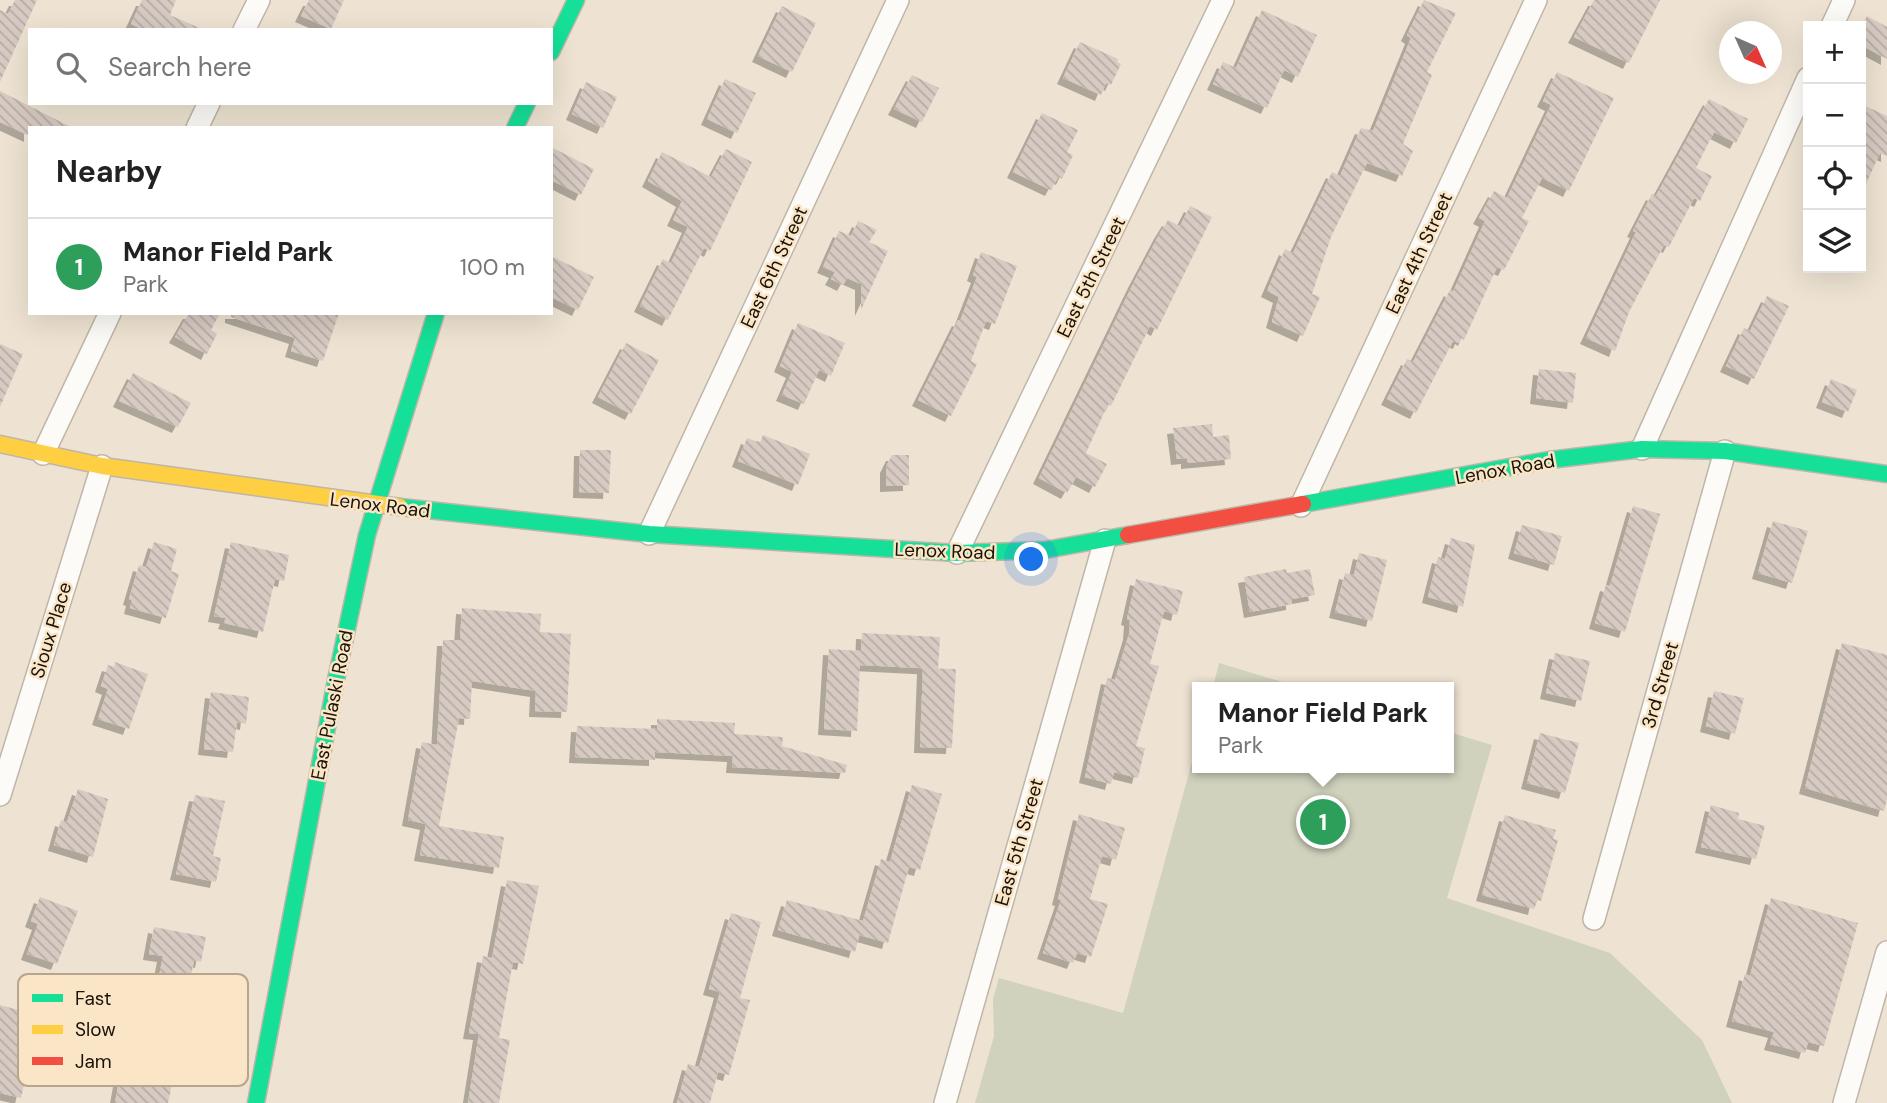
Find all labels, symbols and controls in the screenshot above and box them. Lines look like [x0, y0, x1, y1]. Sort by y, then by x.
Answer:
north arrow [1719, 21, 1782, 84]
map controls [1803, 21, 1866, 273]
button: + [1803, 21, 1866, 84]
search box [28, 28, 553, 105]
icon: search [52, 48, 90, 86]
text: Search here [108, 50, 251, 84]
button: − [1803, 84, 1866, 147]
button: locate [1803, 147, 1866, 210]
text: Nearby [56, 152, 162, 191]
street label: East 4th Street [1380, 188, 1458, 318]
street label: East 6th Street [735, 202, 813, 332]
button: layers [1803, 210, 1866, 273]
street label: East 5th Street [1051, 212, 1131, 342]
text: Manor Field Park [123, 235, 333, 269]
text: 1 [75, 252, 83, 282]
text: 100 m [460, 252, 525, 282]
text: Park [123, 269, 168, 299]
street label: Lenox Road [1453, 448, 1557, 490]
street label: Lenox Road [328, 486, 432, 524]
street label: Lenox Road [894, 537, 996, 565]
your location [1014, 542, 1048, 576]
street label: Sioux Place [25, 579, 77, 681]
street label: East Pulaski Road [305, 628, 359, 782]
street label: 3rd Street [1636, 639, 1684, 731]
popup [1192, 682, 1454, 773]
text: Manor Field Park [1218, 696, 1428, 730]
text: Park [1218, 730, 1263, 760]
street label: East 5th Street [989, 775, 1049, 909]
pin: 1 [1300, 796, 1346, 848]
legend [18, 974, 248, 1086]
text: Fast [75, 986, 111, 1011]
text: Slow [75, 1017, 116, 1042]
text: Jam [75, 1049, 112, 1074]

